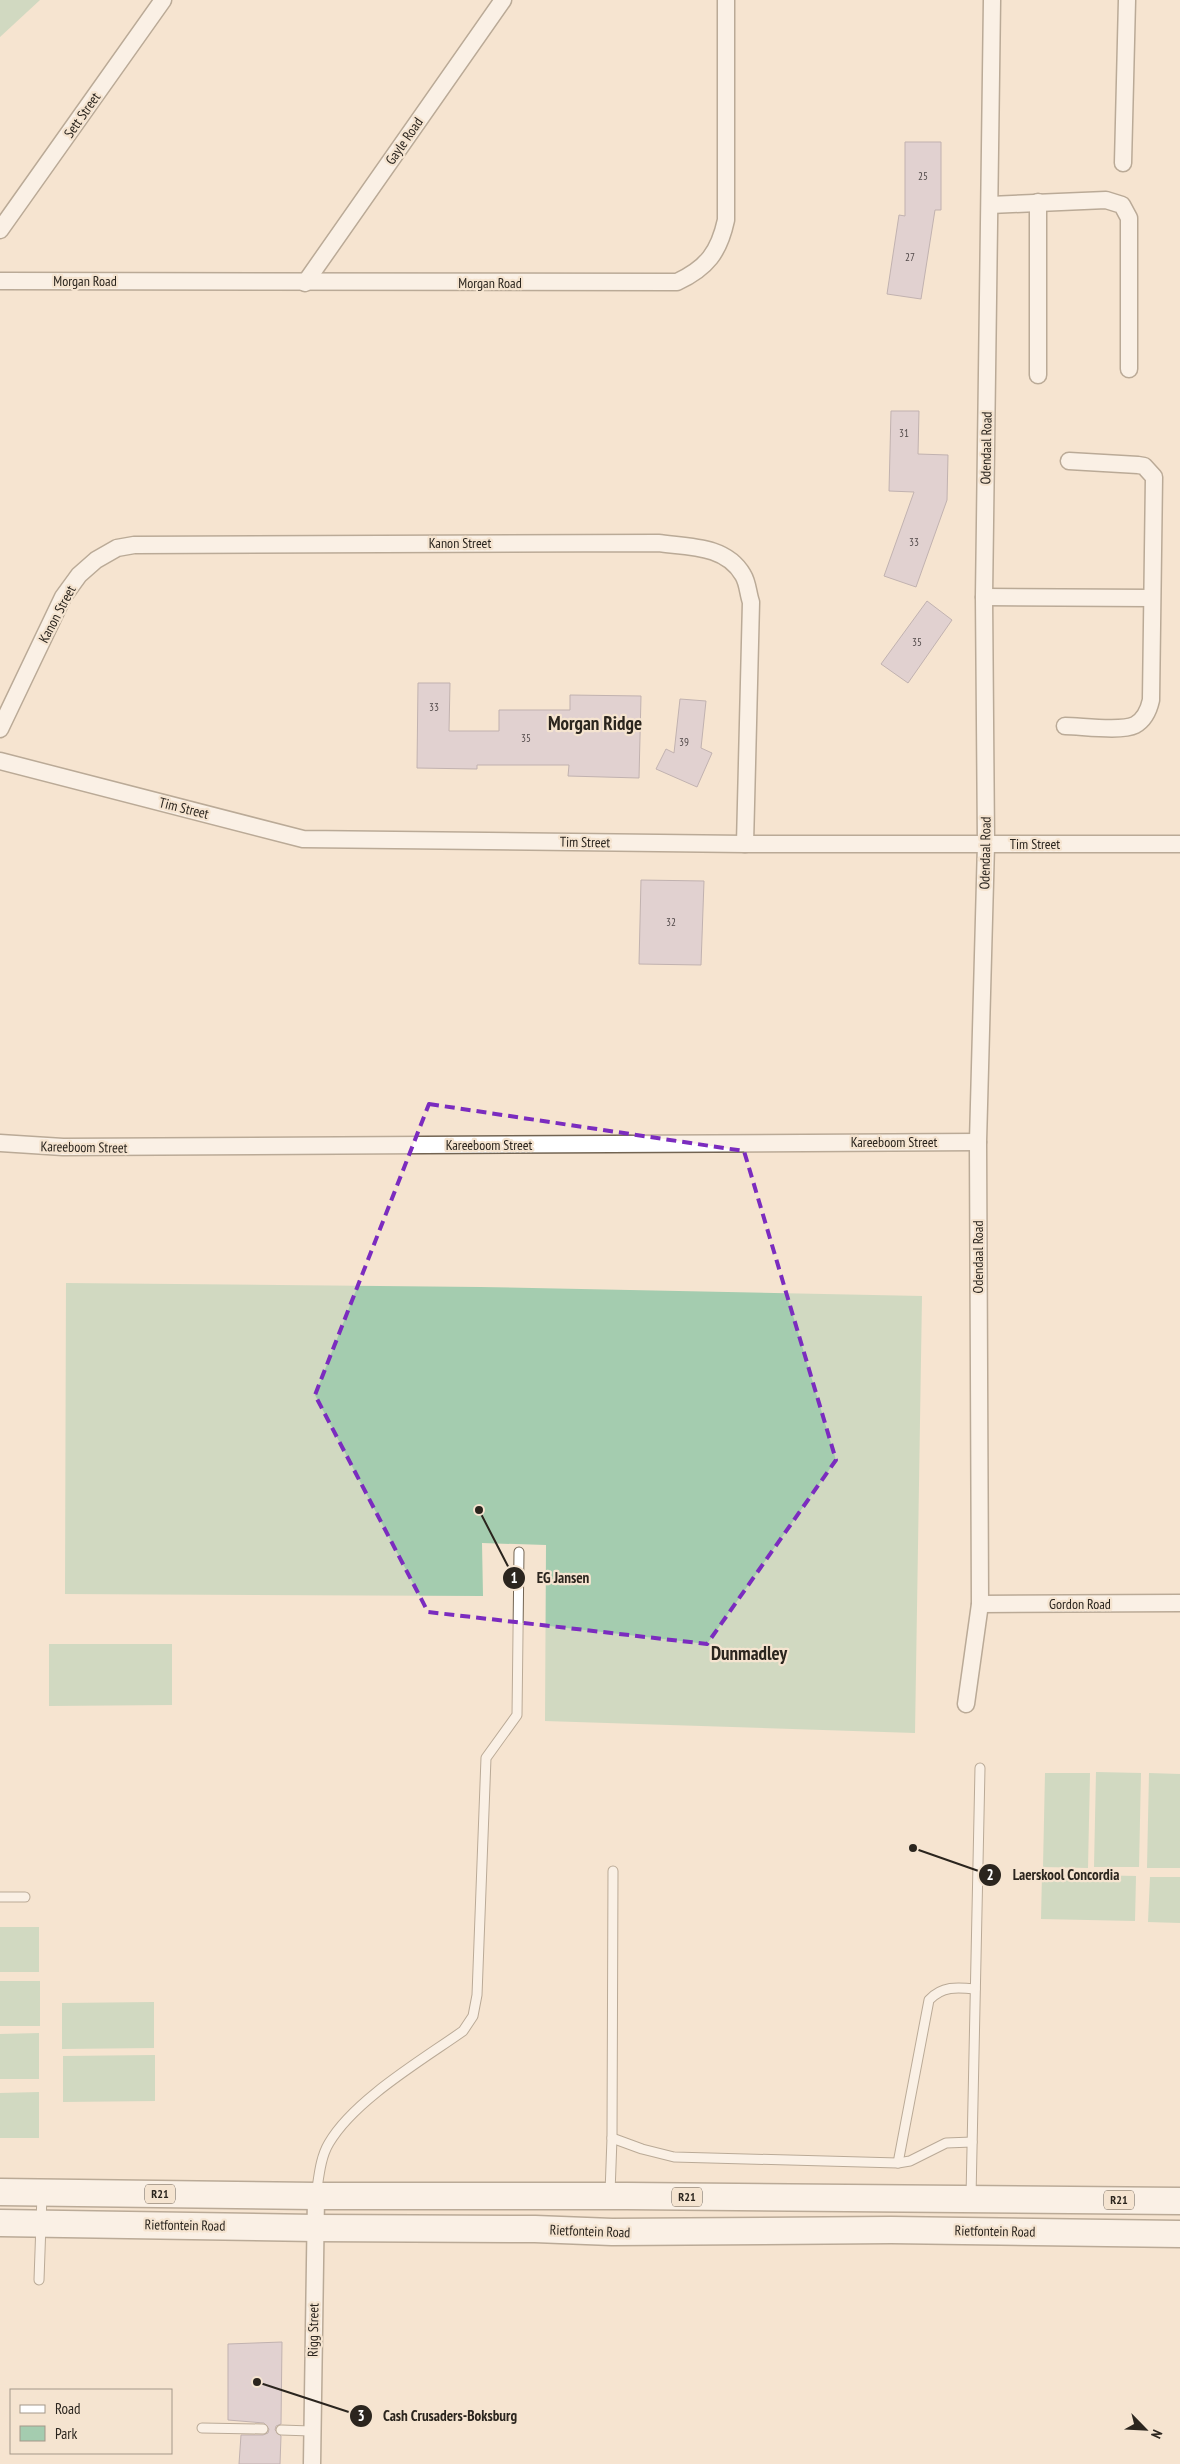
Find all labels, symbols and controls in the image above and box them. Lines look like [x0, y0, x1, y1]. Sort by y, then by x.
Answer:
street label: Sett Street [60, 89, 104, 141]
street label: Gayle Road [381, 114, 427, 168]
house number: 25 [918, 169, 928, 183]
house number: 27 [905, 250, 915, 264]
street label: Morgan Road [53, 272, 117, 290]
street label: Morgan Road [458, 274, 522, 292]
street label: Odendaal Road [976, 411, 996, 485]
house number: 31 [899, 426, 909, 440]
street label: Kanon Street [429, 534, 491, 552]
house number: 33 [909, 535, 919, 549]
street label: Kanon Street [34, 582, 80, 646]
house number: 35 [912, 635, 922, 649]
house number: 33 [429, 700, 439, 714]
district label: Morgan Ridge [548, 711, 642, 735]
house number: 35 [521, 731, 531, 745]
house number: 39 [679, 735, 689, 749]
street label: Tim Street [157, 793, 211, 823]
street label: Odendaal Road [975, 816, 995, 890]
street label: Tim Street [560, 833, 610, 851]
street label: Tim Street [1010, 835, 1060, 853]
house number: 32 [666, 915, 676, 929]
street label: Kareeboom Street [851, 1133, 938, 1151]
street label: Kareeboom Street [446, 1136, 533, 1154]
street label: Kareeboom Street [40, 1137, 128, 1157]
street label: Odendaal Road [969, 1220, 987, 1294]
callout: EG Jansen [501, 1563, 599, 1593]
text: 1 [510, 1568, 518, 1587]
text: EG Jansen [537, 1568, 590, 1587]
street label: Gordon Road [1049, 1595, 1111, 1613]
district label: Dunmadley [711, 1641, 788, 1665]
callout: Laerskool Concordia [978, 1860, 1129, 1890]
text: 2 [986, 1865, 994, 1884]
text: Laerskool Concordia [1013, 1865, 1119, 1884]
road number: R21 [145, 2184, 175, 2204]
road number: R21 [672, 2188, 702, 2206]
road number: R21 [1104, 2190, 1134, 2210]
street label: Rietfontein Road [145, 2215, 225, 2235]
street label: Rietfontein Road [549, 2221, 631, 2241]
street label: Rietfontein Road [955, 2221, 1035, 2241]
street label: Rigg Street [304, 2303, 322, 2357]
legend [10, 2389, 172, 2454]
text: Road [55, 2399, 81, 2418]
callout: Cash Crusaders-Boksburg [348, 2401, 528, 2431]
north arrow [1120, 2404, 1170, 2454]
text: 3 [357, 2406, 365, 2425]
text: Cash Crusaders-Boksburg [383, 2406, 517, 2425]
text: Park [55, 2424, 77, 2443]
text: N [1147, 2427, 1167, 2441]

